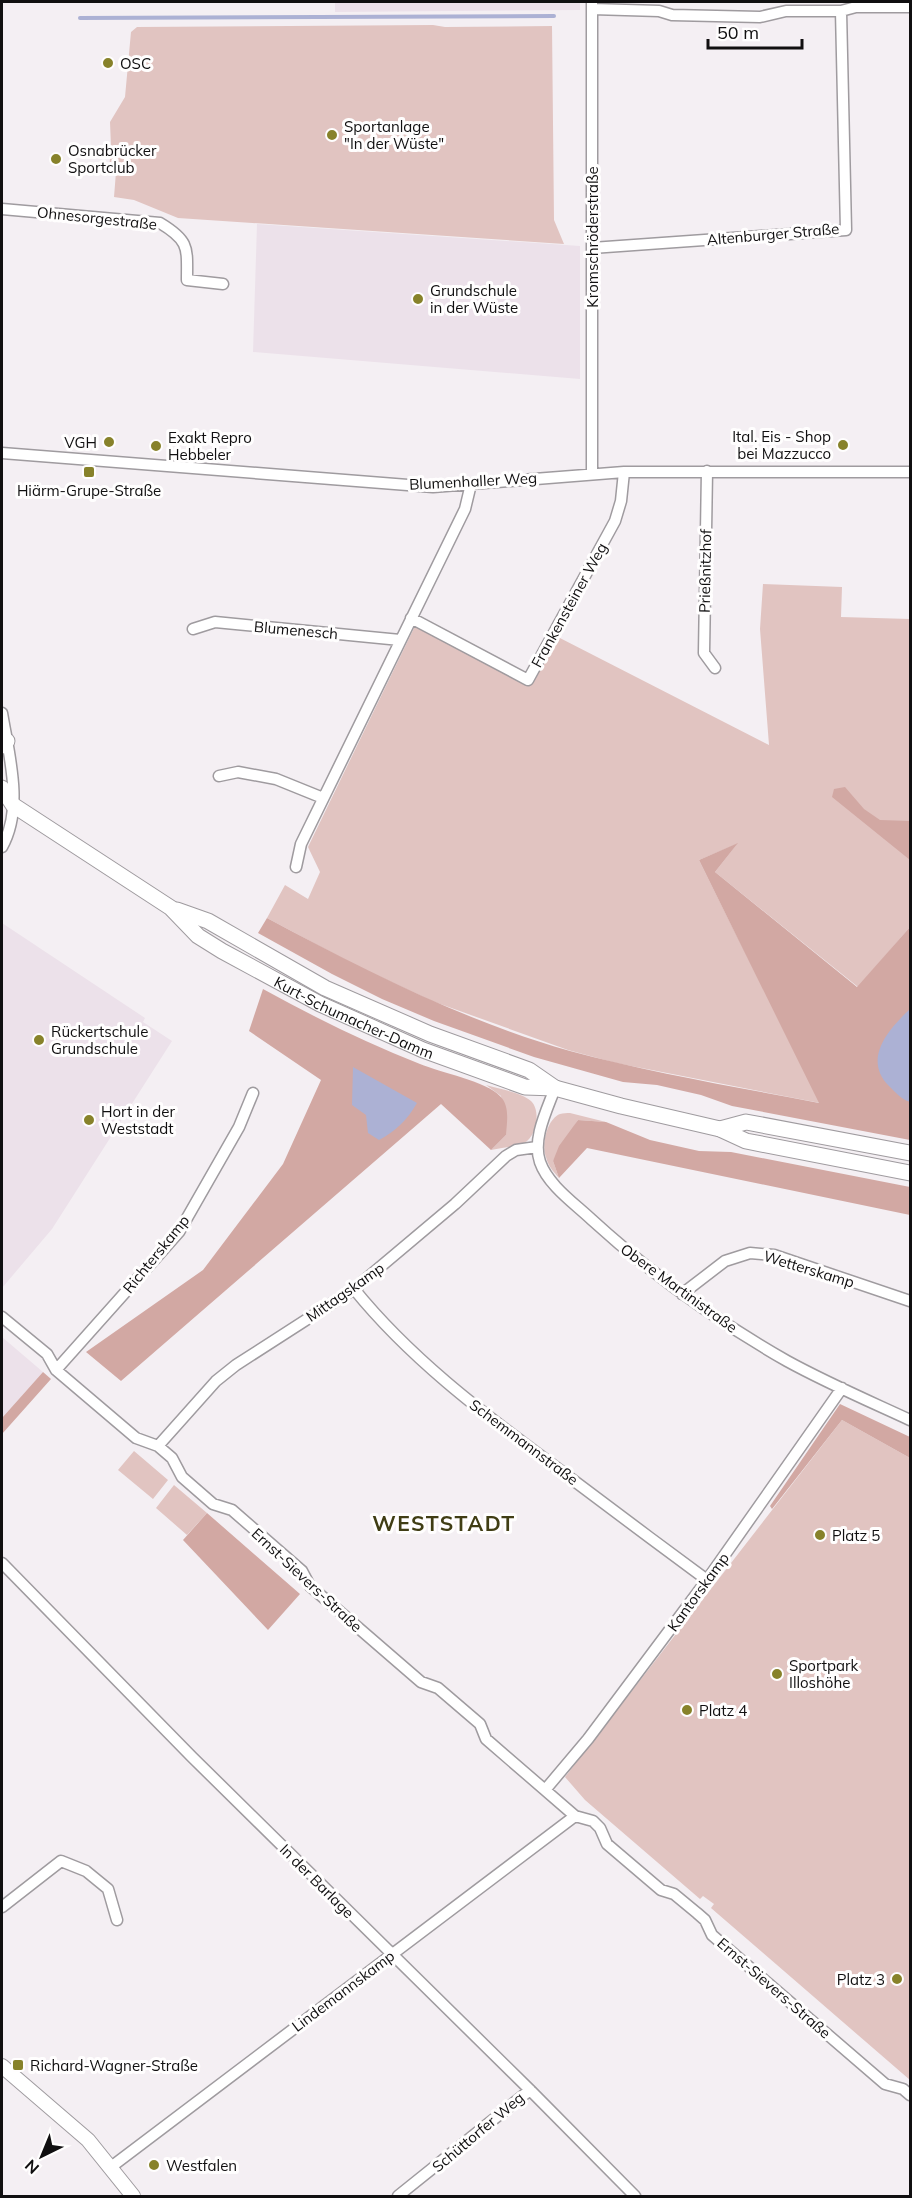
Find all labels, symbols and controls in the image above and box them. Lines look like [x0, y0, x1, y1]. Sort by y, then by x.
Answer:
scale bar [708, 12, 802, 50]
text: 50 m [717, 21, 759, 44]
place label: OSC [120, 54, 151, 73]
marker: OSC [101, 56, 115, 70]
place label: Sportanlage "In der Wüste" [344, 117, 444, 153]
marker: Sportanlage "In der Wüste" [325, 128, 339, 142]
place label: Osnabrücker Sportclub [68, 141, 157, 177]
marker: Osnabrücker Sportclub [49, 152, 63, 166]
street label: Kromschröderstraße [583, 166, 602, 308]
street label: Ohnesorgestraße [36, 202, 158, 234]
street label: Altenburger Straße [706, 219, 840, 249]
place label: Grundschule in der Wüste [430, 281, 518, 317]
marker: Grundschule in der Wüste [411, 292, 425, 306]
place label: Ital. Eis - Shop bei Mazzucco [732, 427, 831, 463]
place label: Exakt Repro Hebbeler [168, 428, 252, 464]
place label: VGH [64, 433, 97, 452]
marker: VGH [102, 435, 116, 449]
marker: Ital. Eis - Shop bei Mazzucco [836, 438, 850, 452]
marker: Exakt Repro Hebbeler [149, 439, 163, 453]
marker: Hiärm-Grupe-Straße [82, 465, 96, 479]
street label: Blumenhaller Weg [409, 468, 537, 494]
place label: Hiärm-Grupe-Straße [17, 481, 161, 500]
street label: Prießnitzhof [695, 528, 715, 613]
street label: Frankensteiner Weg [527, 539, 611, 671]
street label: Blumenesch [253, 617, 339, 643]
street label: Kurt-Schumacher-Damm [271, 972, 436, 1063]
place label: Rückertschule Grundschule [51, 1022, 148, 1058]
marker: Rückertschule Grundschule [32, 1033, 46, 1047]
place label: Hort in der Weststadt [101, 1102, 175, 1138]
marker: Hort in der Weststadt [82, 1113, 96, 1127]
street label: Richterskamp [119, 1211, 193, 1297]
street label: Obere Martinistraße [617, 1239, 741, 1337]
street label: Wetterskamp [761, 1246, 857, 1292]
street label: Mittagskamp [302, 1258, 388, 1326]
street label: Schemmannstraße [466, 1395, 582, 1489]
district label: WESTSTADT [372, 1510, 516, 1536]
street label: Ernst-Sievers-Straße [248, 1524, 366, 1636]
place label: Platz 5 [832, 1526, 880, 1545]
marker: Platz 5 [813, 1528, 827, 1542]
street label: Kantorskamp [663, 1549, 733, 1635]
place label: Sportpark Illoshöhe [789, 1656, 858, 1692]
marker: Sportpark Illoshöhe [770, 1667, 784, 1681]
place label: Platz 4 [699, 1701, 747, 1720]
marker: Platz 4 [680, 1703, 694, 1717]
street label: In der Barlage [276, 1840, 358, 1922]
street label: Ernst-Sievers-Straße [713, 1934, 835, 2042]
street label: Lindemannskamp [288, 1946, 398, 2036]
place label: Platz 3 [837, 1970, 885, 1989]
marker: Platz 3 [890, 1972, 904, 1986]
place label: Richard-Wagner-Straße [30, 2056, 198, 2075]
marker: Richard-Wagner-Straße [11, 2058, 25, 2072]
street label: Schüttorfer Weg [428, 2088, 528, 2176]
north arrow [12, 2126, 72, 2186]
text: N [21, 2156, 43, 2178]
place label: Westfalen [166, 2156, 237, 2175]
marker: Westfalen [147, 2158, 161, 2172]

